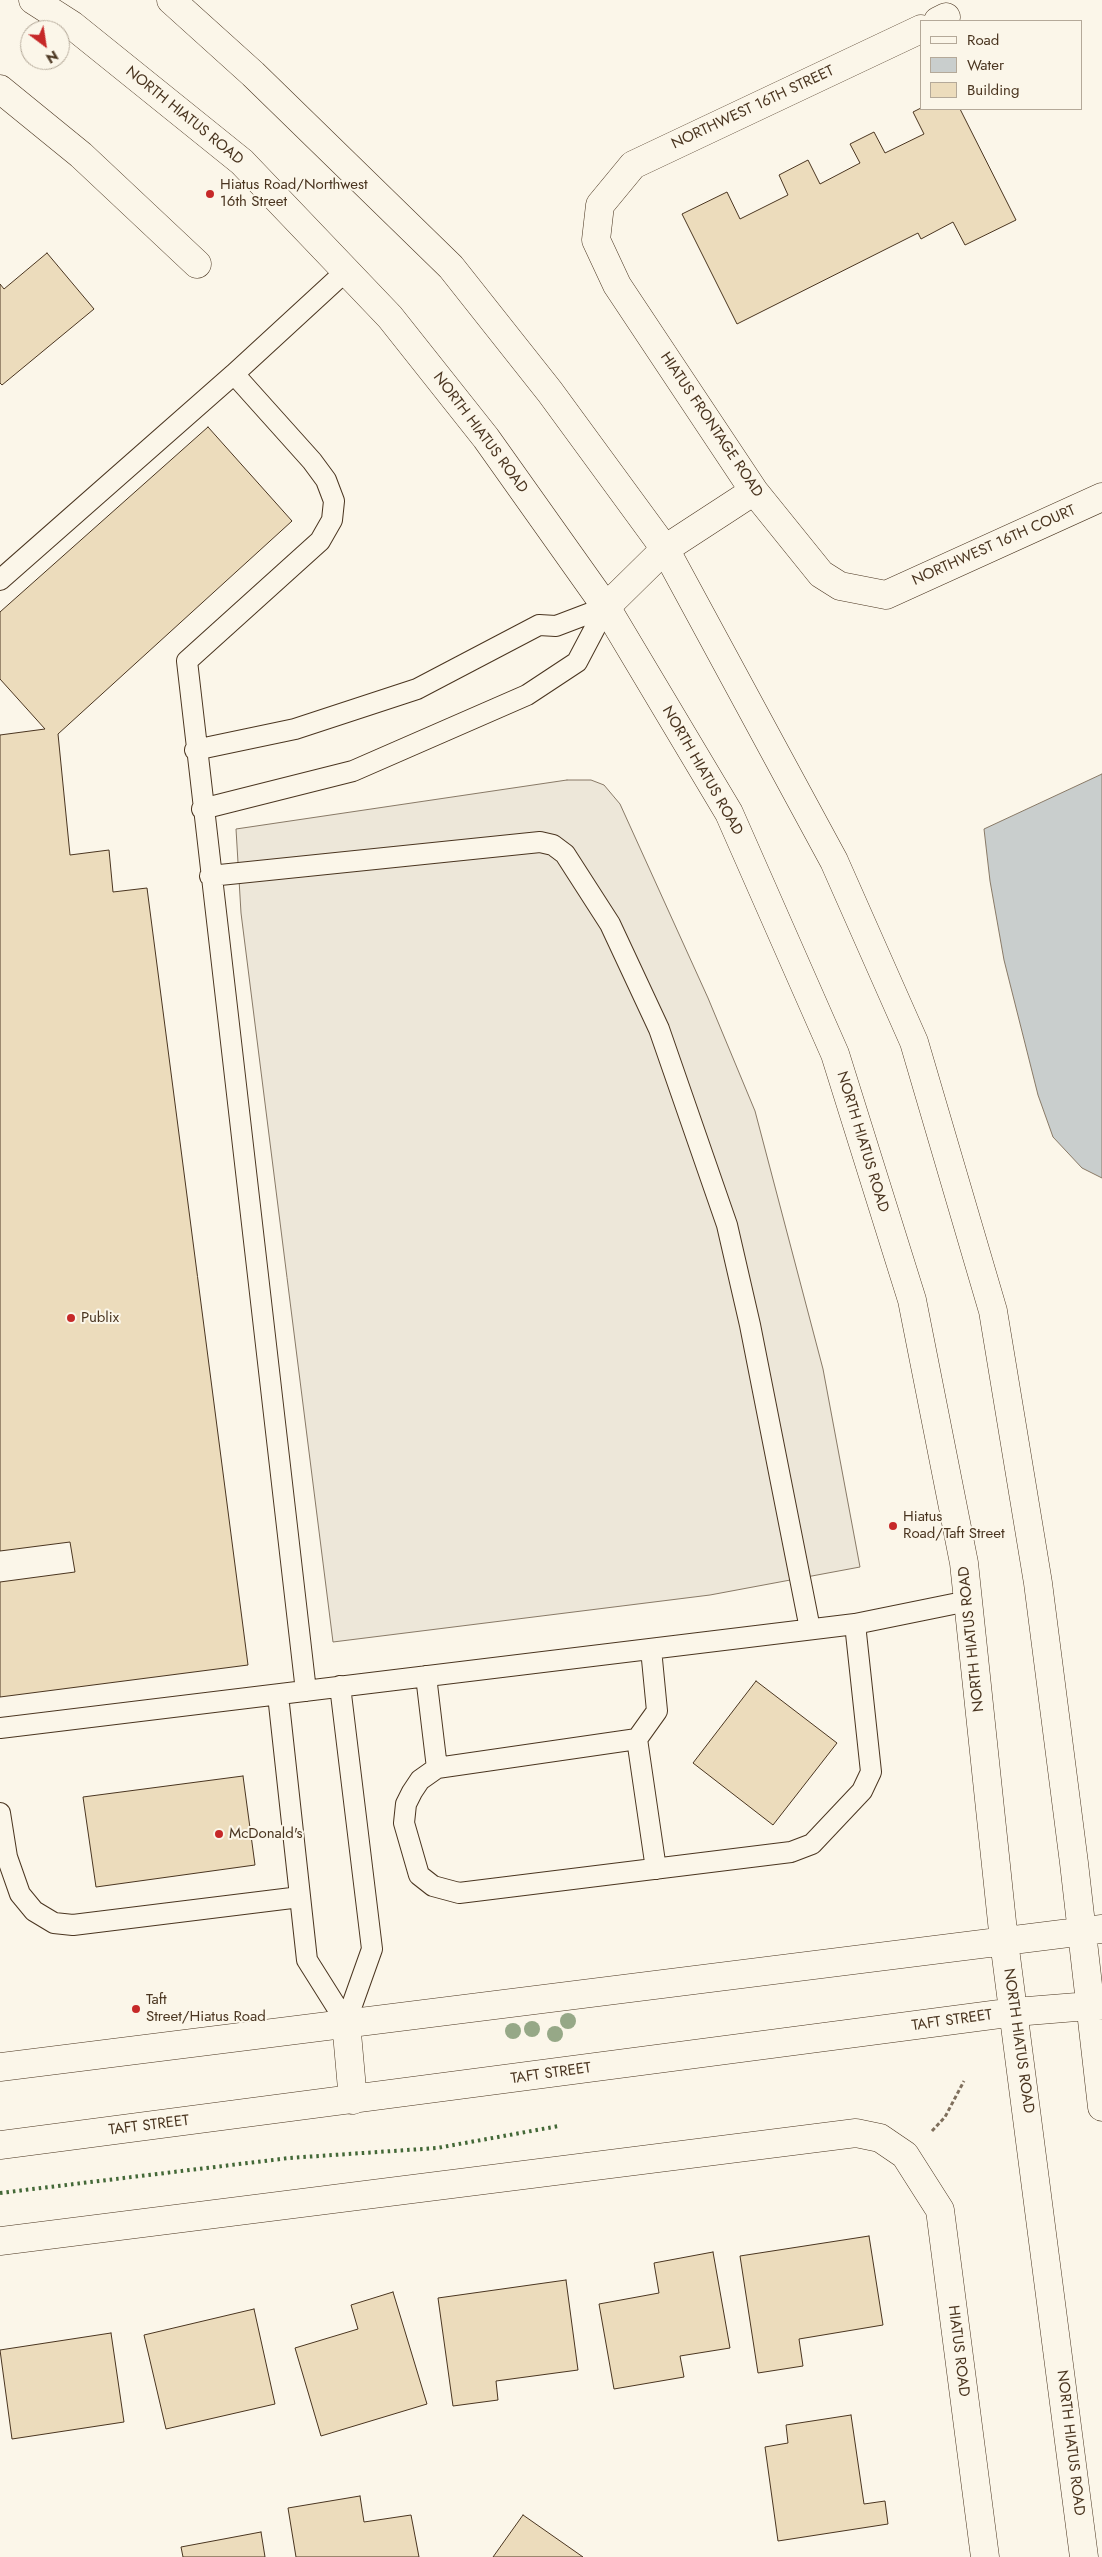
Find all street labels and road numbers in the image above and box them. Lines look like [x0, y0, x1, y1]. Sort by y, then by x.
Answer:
street label: NORTHWEST 16TH STREET [669, 62, 837, 154]
street label: NORTH HIATUS ROAD [121, 63, 247, 169]
street label: HIATUS FRONTAGE ROAD [656, 349, 766, 501]
street label: NORTH HIATUS ROAD [429, 369, 531, 497]
street label: NORTHWEST 16TH COURT [910, 502, 1078, 590]
street label: NORTH HIATUS ROAD [658, 703, 746, 839]
street label: NORTH HIATUS ROAD [832, 1069, 892, 1215]
street label: NORTH HIATUS ROAD [955, 1565, 989, 1713]
street label: NORTH HIATUS ROAD [999, 1967, 1037, 2115]
street label: TAFT STREET [911, 2006, 993, 2036]
street label: TAFT STREET [510, 2059, 592, 2089]
street label: TAFT STREET [108, 2112, 190, 2140]
street label: HIATUS ROAD [943, 2304, 973, 2398]
street label: NORTH HIATUS ROAD [1052, 2369, 1088, 2517]

